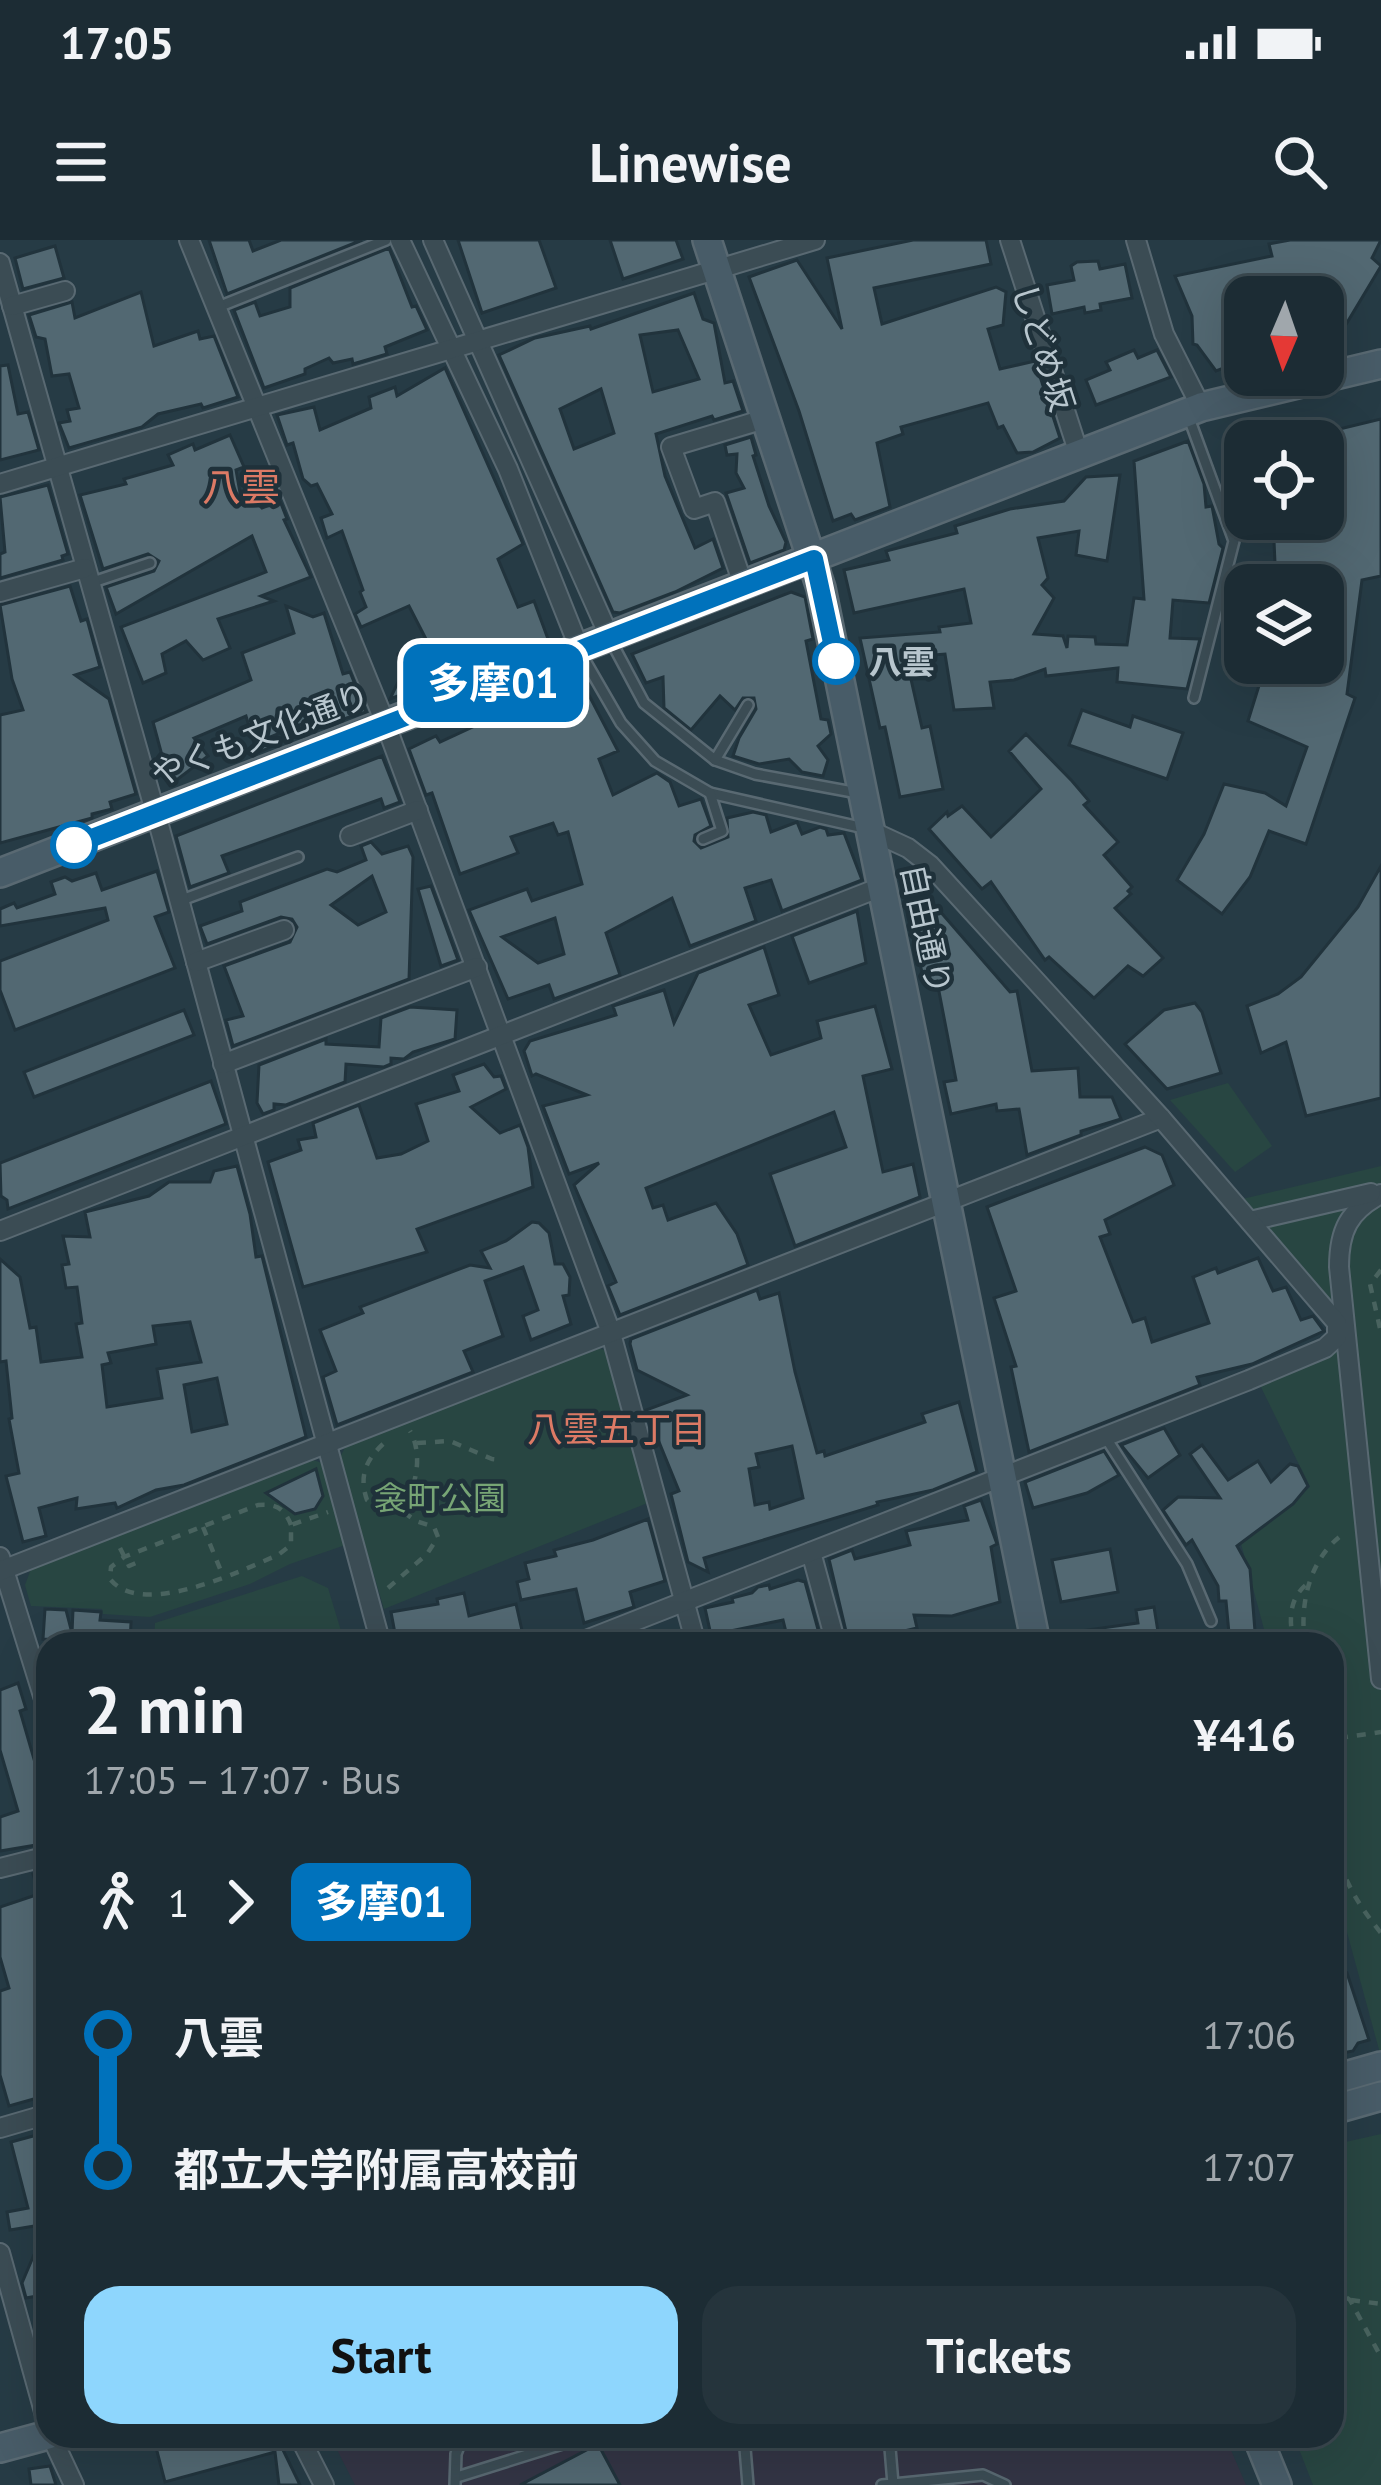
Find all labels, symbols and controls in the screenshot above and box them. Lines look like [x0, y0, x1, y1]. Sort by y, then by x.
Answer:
text: 17:05 [60, 13, 174, 71]
text: Linewise [589, 127, 792, 197]
icon: menu [48, 129, 114, 195]
icon: search [1267, 129, 1333, 195]
north arrow [1224, 276, 1344, 396]
map controls [1224, 276, 1344, 684]
street label: しどめ坂 [1003, 278, 1085, 416]
button: locate [1224, 420, 1344, 540]
district label: 八雲 [202, 461, 280, 512]
button: layers [1224, 564, 1344, 684]
marker: 八雲 [814, 639, 858, 683]
place label: 八雲 [869, 640, 935, 683]
line badge: 多摩01 [409, 644, 577, 722]
text: 多摩01 [427, 655, 559, 710]
street label: やくも文化通り [144, 673, 376, 795]
unlabelled marker [52, 823, 96, 867]
street label: 自由通り [892, 860, 962, 998]
district label: 八雲五丁目 [527, 1405, 707, 1452]
park label: 衾町公園 [374, 1476, 506, 1519]
text: 2 min [84, 1666, 245, 1751]
text: ¥416 [1194, 1705, 1296, 1763]
text: 17:05 – 17:07 · Bus [84, 1754, 401, 1805]
icon: walk [84, 1869, 150, 1935]
icon: forward [207, 1869, 273, 1935]
text: 多摩01 [315, 1874, 447, 1929]
text: 1 [168, 1877, 189, 1928]
text: 八雲 [174, 2008, 264, 2066]
text: 17:06 [1202, 2009, 1296, 2060]
text: 都立大学附属高校前 [174, 2140, 579, 2198]
text: 17:07 [1202, 2141, 1296, 2192]
button: Start [84, 2286, 678, 2424]
button: Tickets [702, 2286, 1296, 2424]

